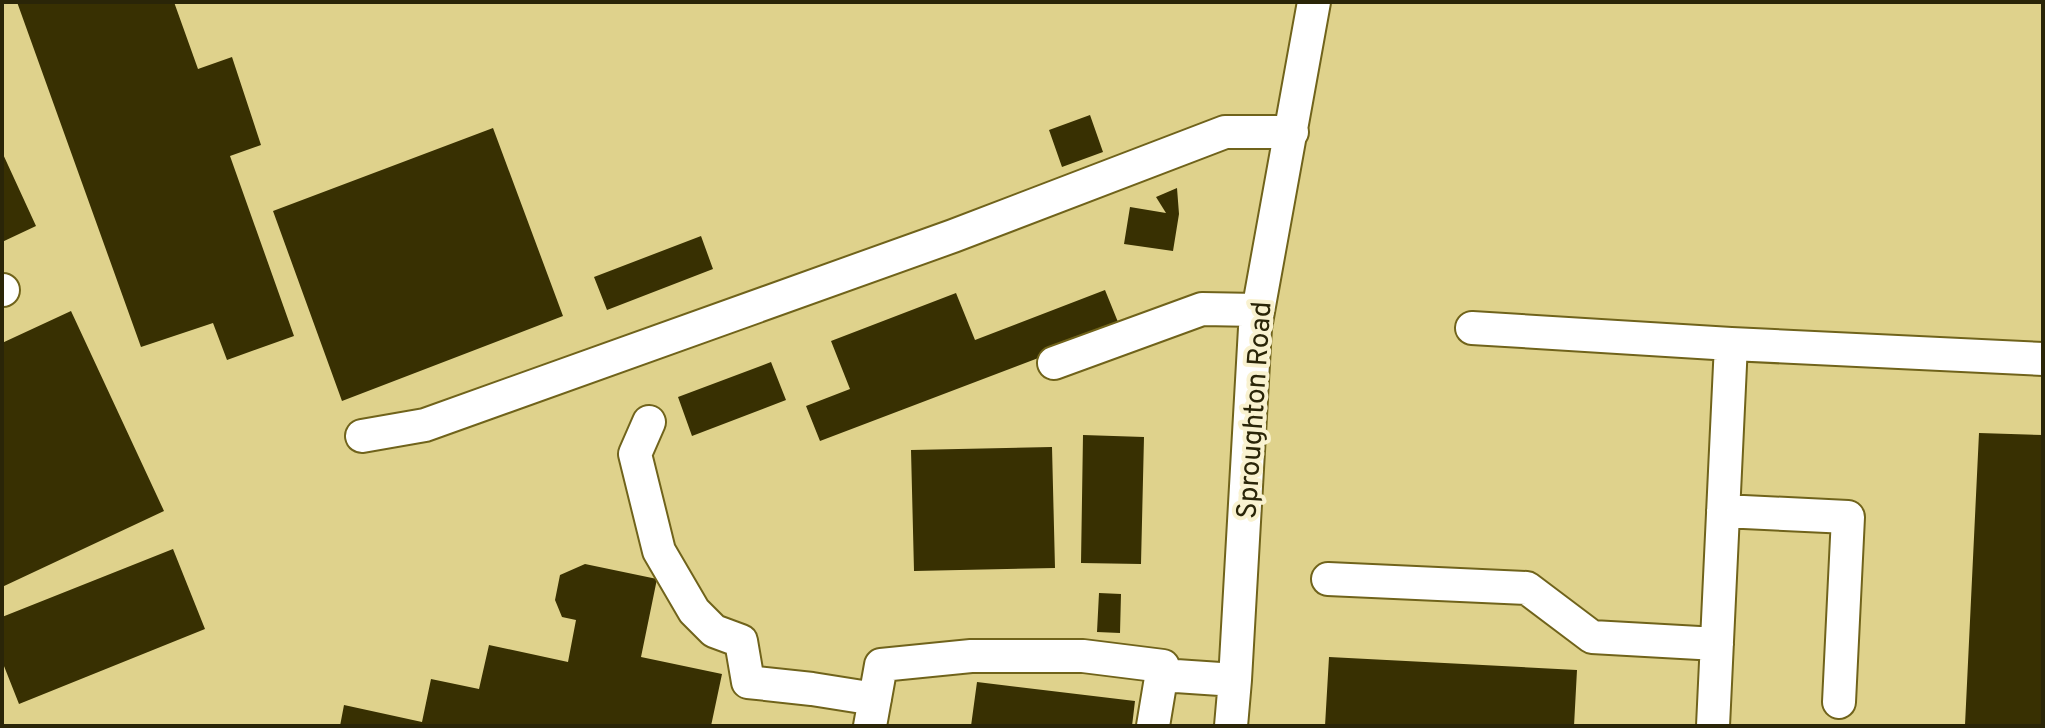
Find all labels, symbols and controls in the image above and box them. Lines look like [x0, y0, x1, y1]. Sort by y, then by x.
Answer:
street label: Sproughton Road [1230, 300, 1282, 520]

